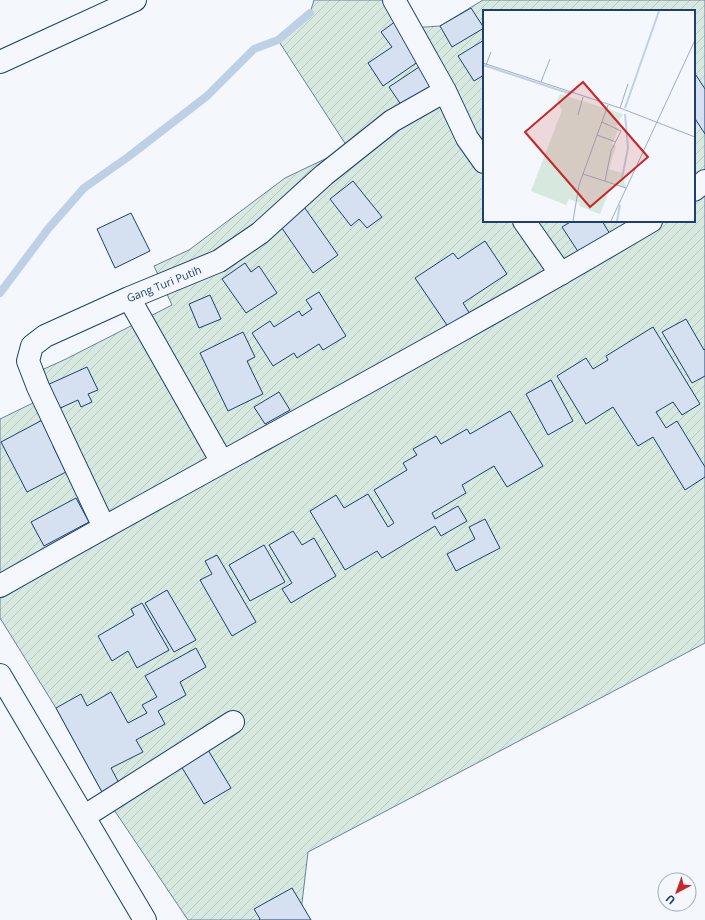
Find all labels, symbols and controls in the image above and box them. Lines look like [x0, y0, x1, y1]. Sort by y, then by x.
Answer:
inset map [483, 10, 695, 222]
street label: Gang Turi Putih [124, 262, 203, 305]
north arrow [657, 872, 697, 912]
text: U [662, 892, 678, 908]

